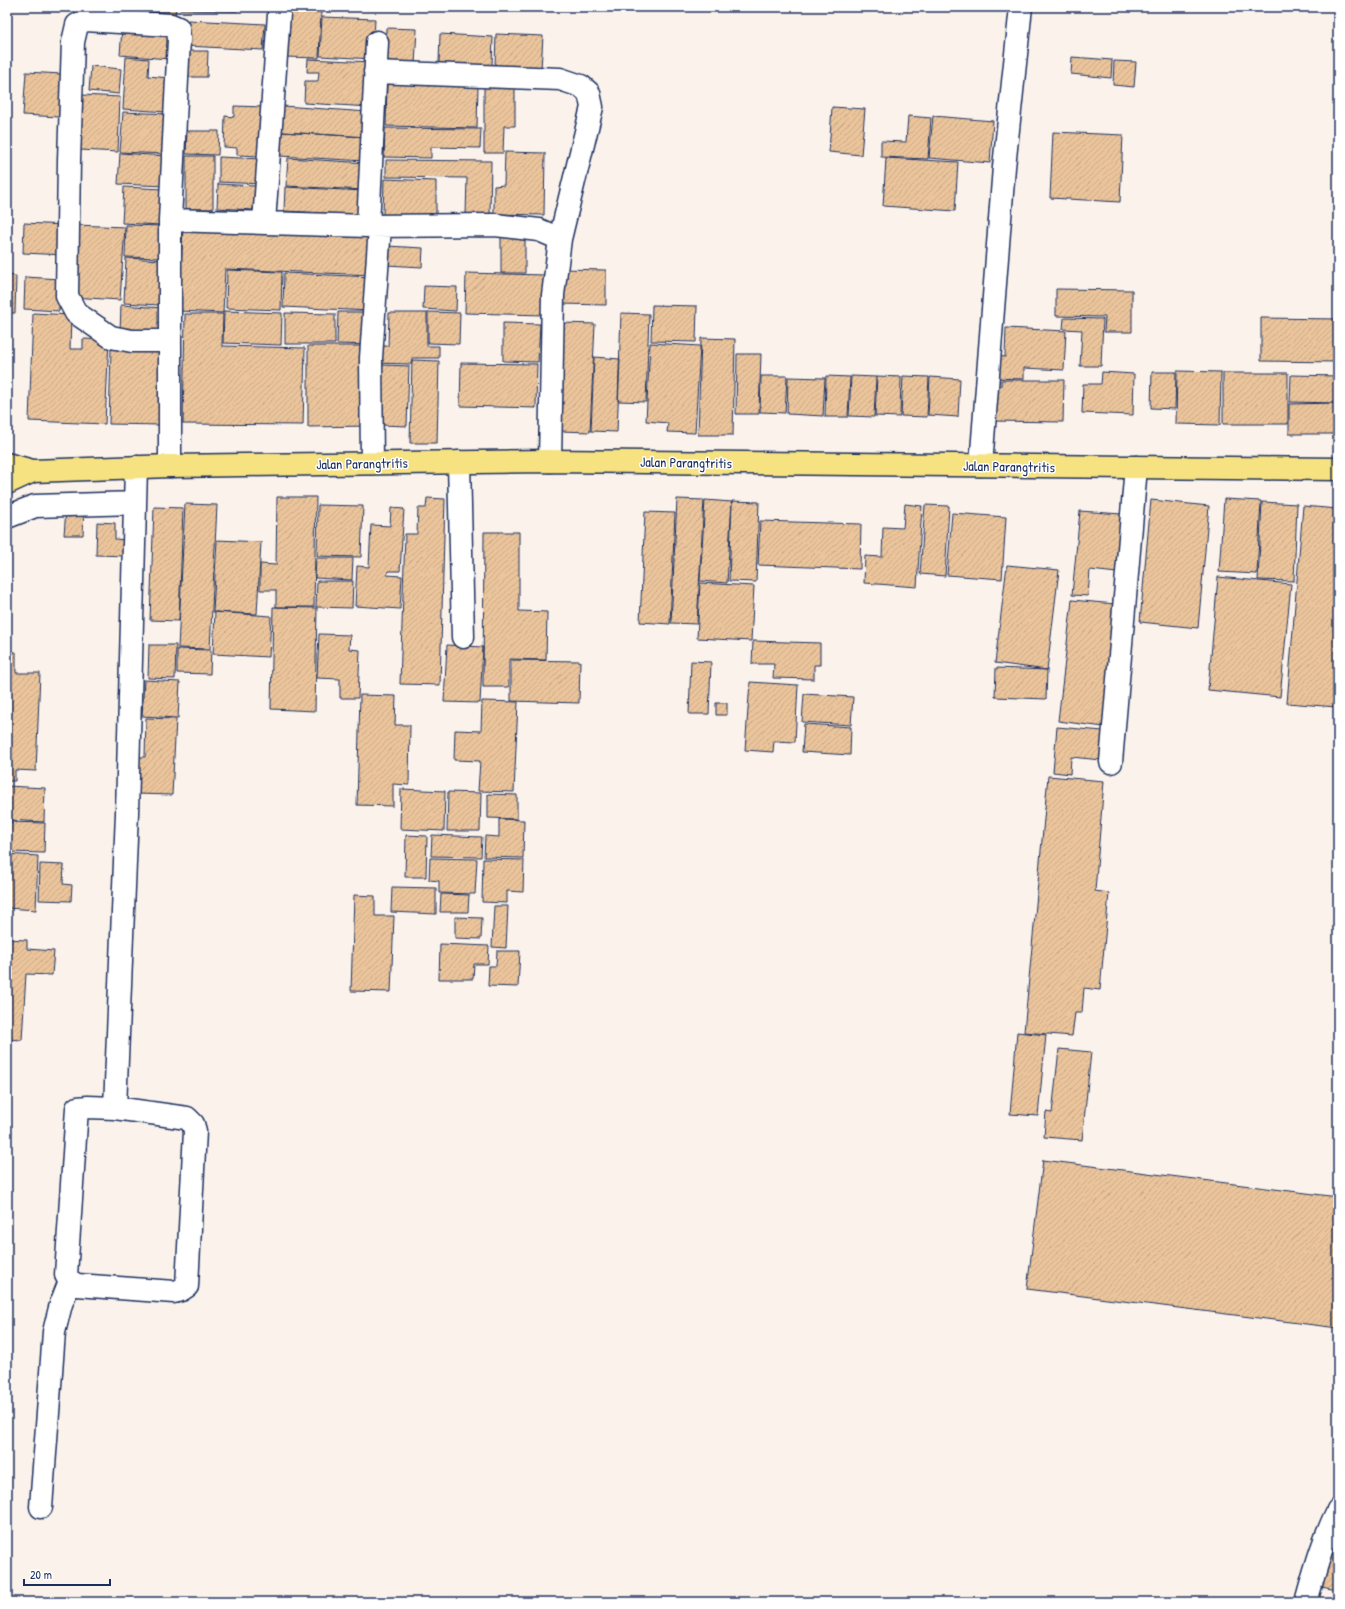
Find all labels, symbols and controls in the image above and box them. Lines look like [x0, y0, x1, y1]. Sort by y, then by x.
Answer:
street label: Jalan Parangtritis [640, 452, 732, 473]
street label: Jalan Parangtritis [316, 453, 408, 474]
street label: Jalan Parangtritis [963, 456, 1055, 477]
scale bar [24, 1561, 110, 1587]
text: 20 m [30, 1566, 52, 1583]

